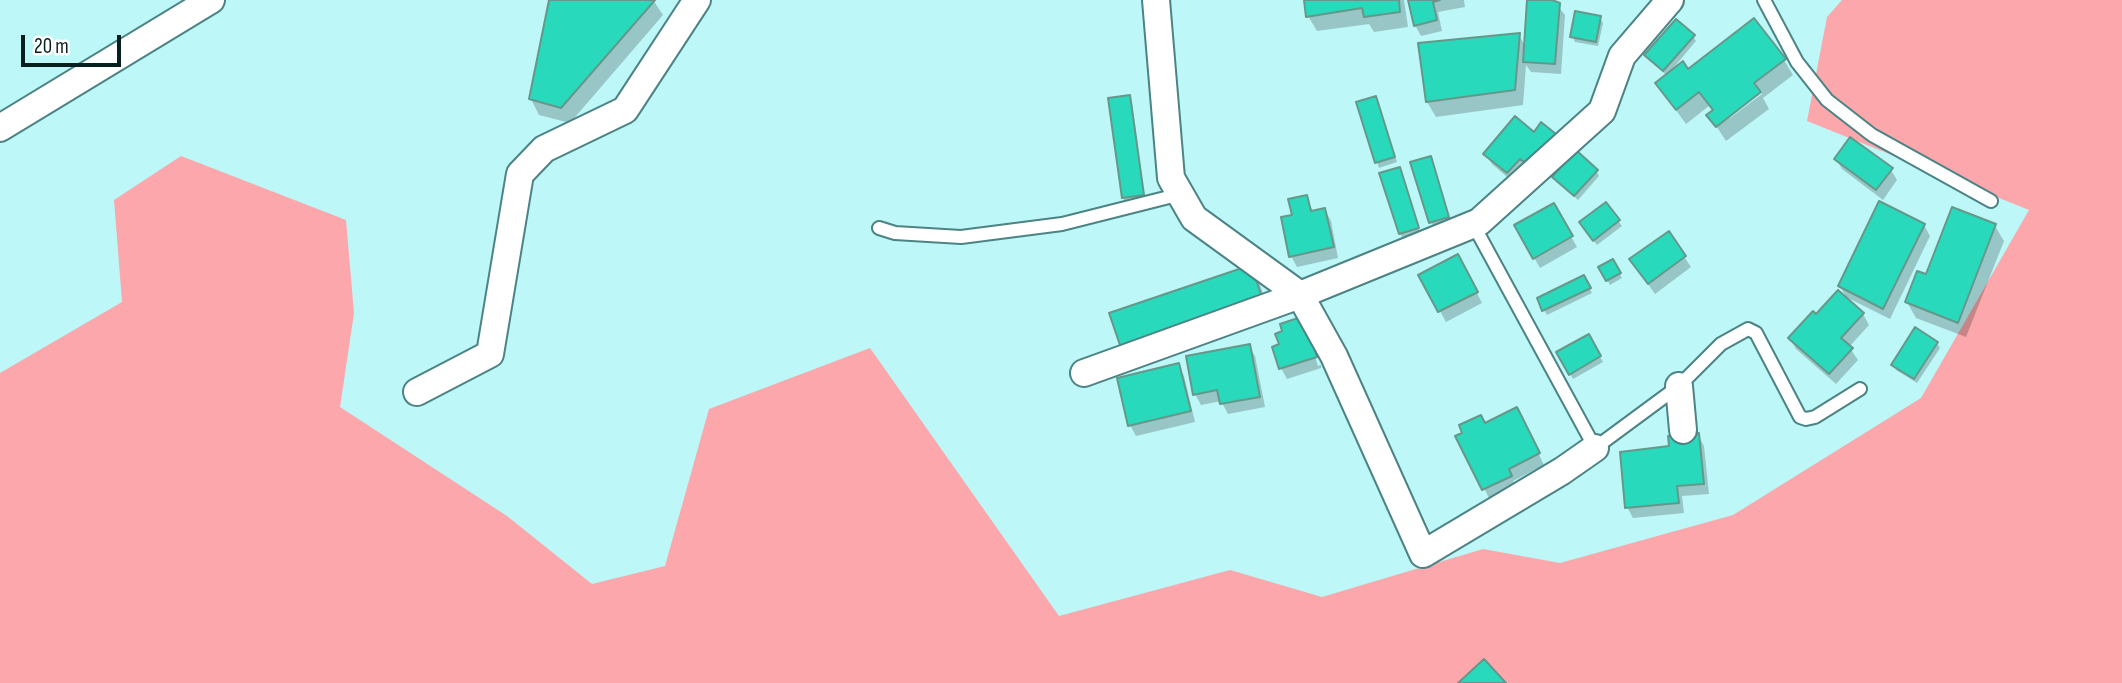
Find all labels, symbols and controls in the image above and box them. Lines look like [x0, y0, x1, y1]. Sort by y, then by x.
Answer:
scale bar [24, 21, 124, 65]
text: 20 m [34, 34, 69, 59]

